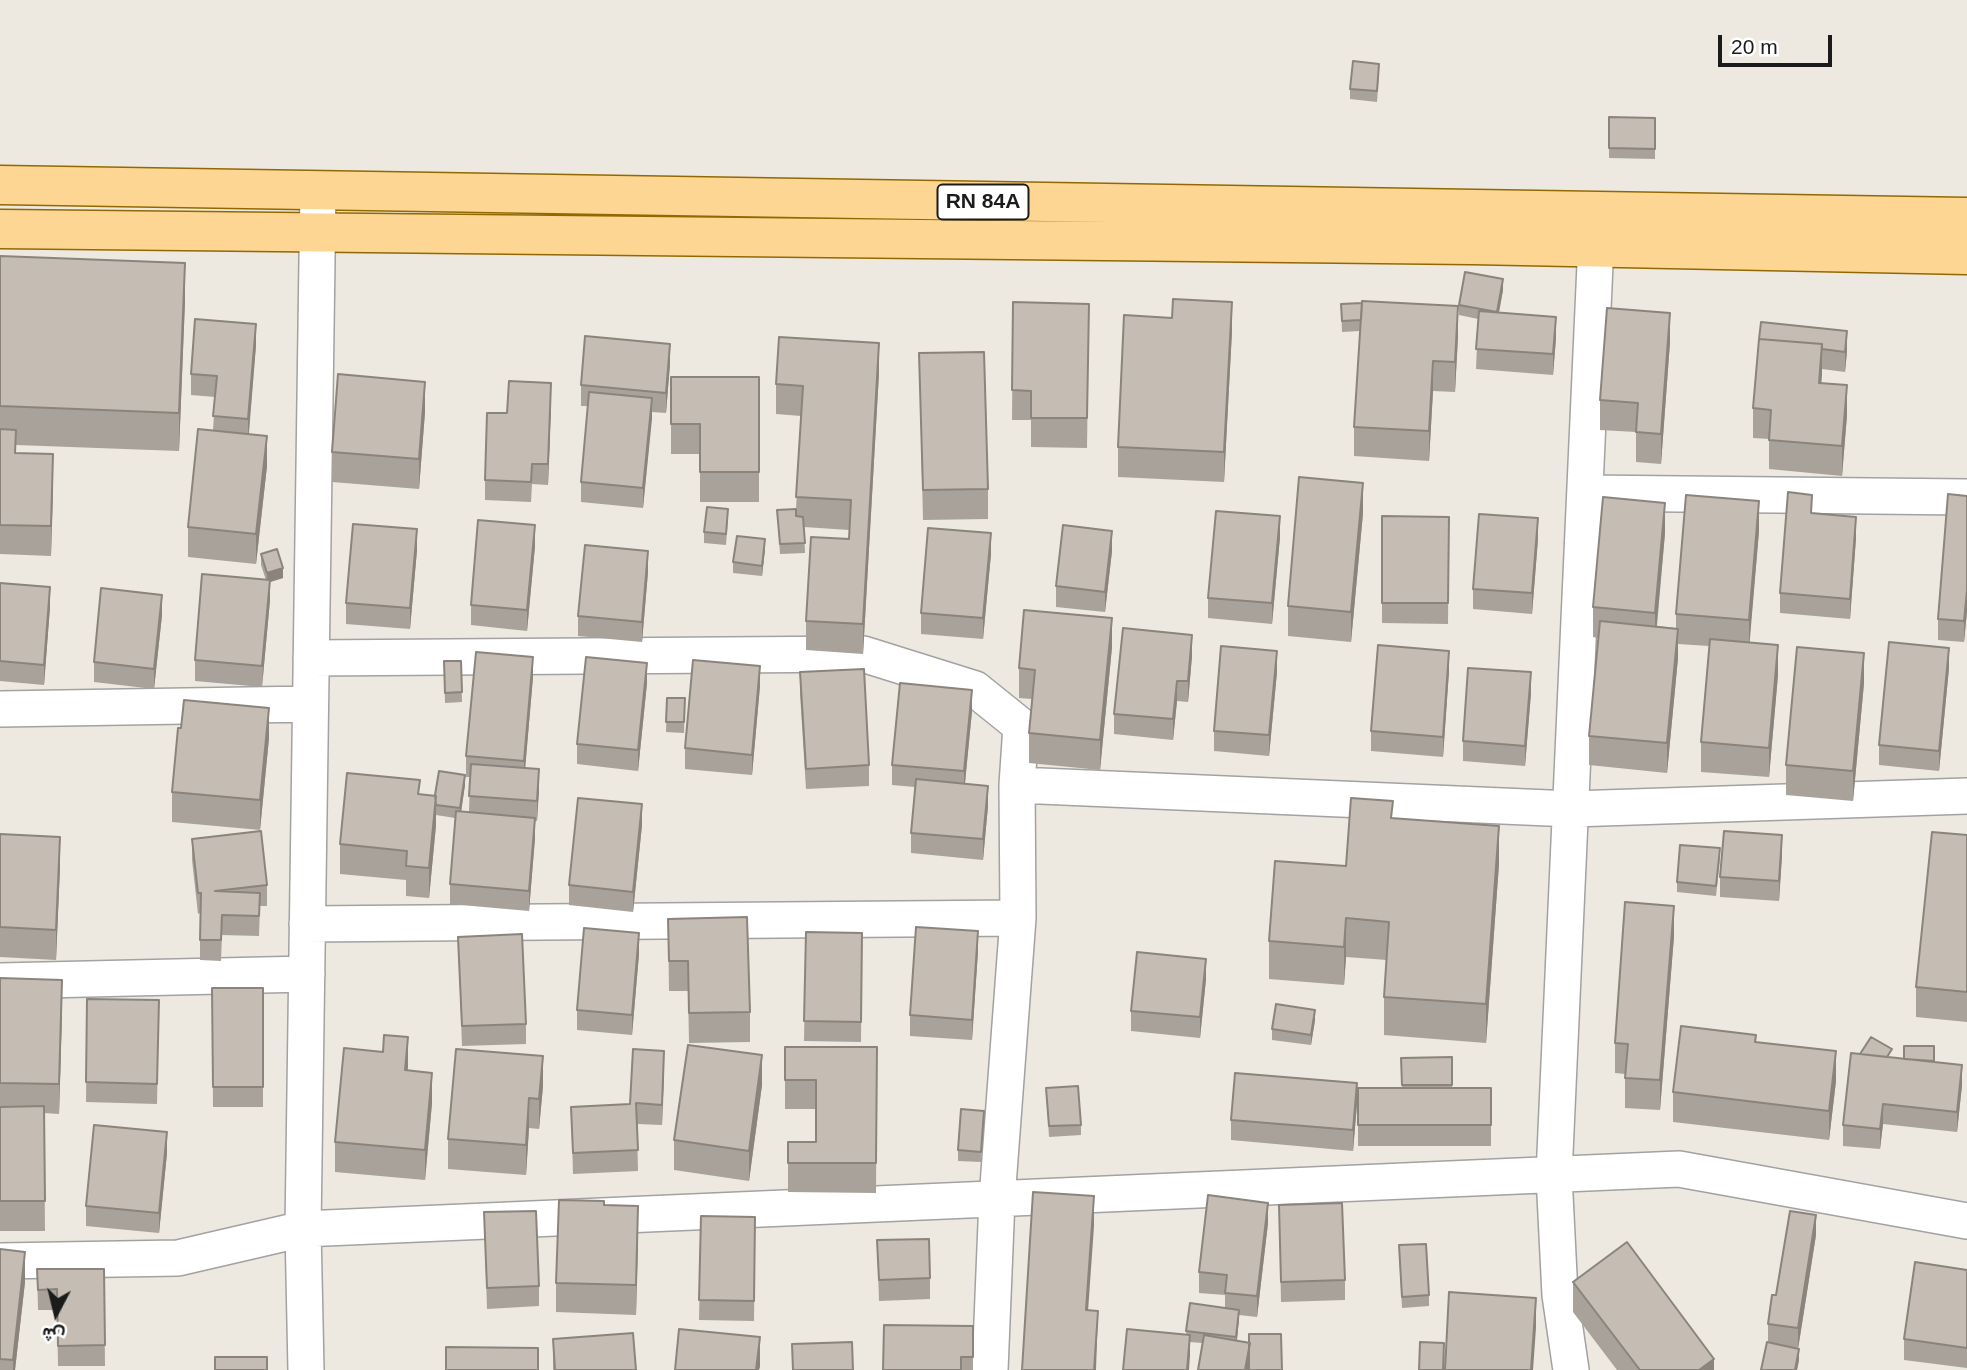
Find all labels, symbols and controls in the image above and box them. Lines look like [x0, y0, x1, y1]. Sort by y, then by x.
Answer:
scale bar [1722, 21, 1836, 65]
text: 20 m [1731, 35, 1778, 58]
road number: RN 84A [937, 184, 1028, 220]
north arrow [21, 1279, 91, 1349]
text: ش [41, 1324, 66, 1347]

